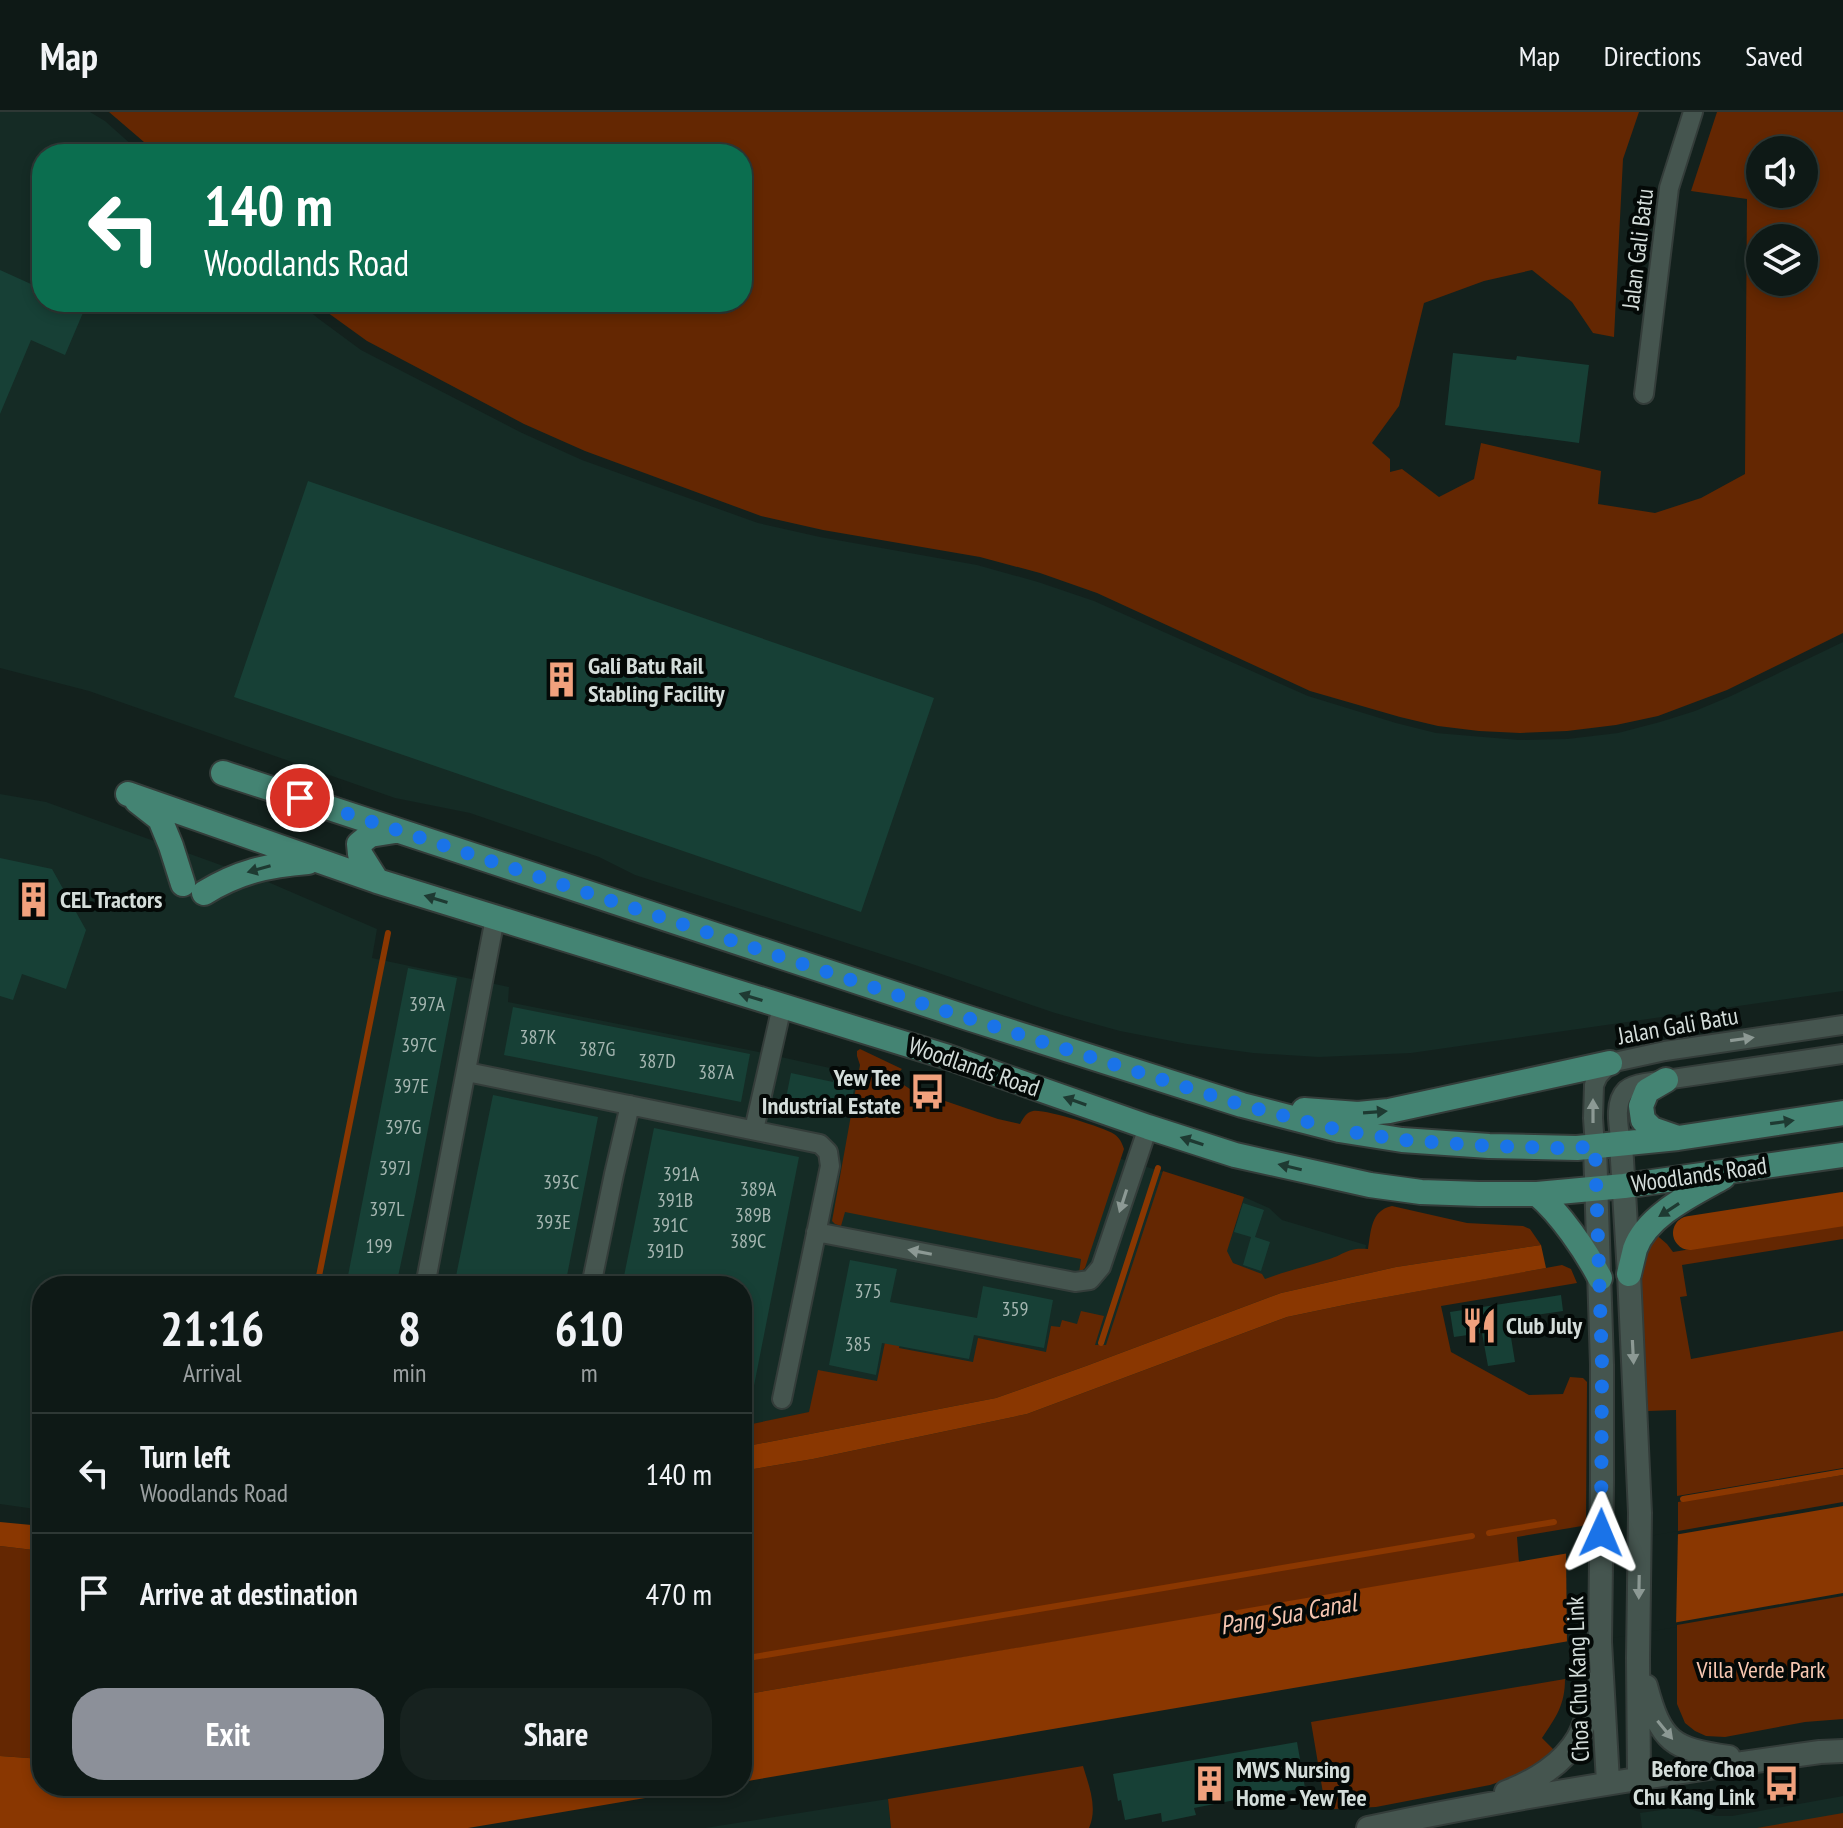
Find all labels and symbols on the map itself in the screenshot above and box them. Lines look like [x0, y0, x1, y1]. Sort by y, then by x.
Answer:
street label: Jalan Gali Batu [1615, 187, 1660, 312]
place label: Gali Batu Rail Stabling Facility [588, 650, 725, 709]
building icon: Gali Batu Rail Stabling Facility [543, 661, 581, 699]
pin [266, 764, 334, 832]
one-way arrow [246, 863, 270, 876]
building icon: CEL Tractors [15, 881, 53, 919]
place label: CEL Tractors [60, 884, 162, 915]
one-way arrow [424, 893, 448, 905]
one-way arrow [739, 990, 763, 1003]
house number: 397A [409, 991, 446, 1017]
street label: Jalan Gali Batu [1614, 1000, 1740, 1051]
house number: 387K [520, 1024, 557, 1050]
street label: Woodlands Road [905, 1030, 1044, 1103]
house number: 397C [401, 1032, 437, 1058]
one-way arrow [1730, 1032, 1755, 1045]
house number: 387G [579, 1036, 615, 1062]
house number: 387D [638, 1048, 676, 1074]
house number: 387A [698, 1059, 735, 1085]
place label: Yew Tee Industrial Estate [762, 1062, 901, 1121]
house number: 397E [393, 1073, 429, 1099]
bus stop icon: Yew Tee Industrial Estate [908, 1073, 946, 1111]
one-way arrow [1062, 1095, 1086, 1107]
one-way arrow [1587, 1098, 1599, 1123]
one-way arrow [1363, 1105, 1388, 1118]
house number: 397G [385, 1114, 421, 1140]
one-way arrow [1770, 1115, 1795, 1128]
one-way arrow [1180, 1134, 1204, 1147]
street label: Woodlands Road [1629, 1150, 1769, 1199]
house number: 397J [379, 1155, 411, 1181]
one-way arrow [1277, 1160, 1302, 1173]
house number: 391A [663, 1161, 700, 1187]
house number: 393C [543, 1169, 579, 1195]
house number: 389A [740, 1176, 777, 1202]
house number: 391B [657, 1187, 693, 1213]
one-way arrow [1117, 1189, 1129, 1213]
house number: 397L [369, 1196, 405, 1222]
house number: 389B [735, 1202, 771, 1228]
one-way arrow [1658, 1202, 1679, 1217]
house number: 393E [535, 1209, 571, 1235]
house number: 391C [652, 1212, 688, 1238]
house number: 389C [730, 1228, 766, 1254]
house number: 199 [366, 1233, 393, 1259]
house number: 391D [646, 1238, 684, 1264]
one-way arrow [907, 1245, 932, 1258]
house number: 375 [855, 1278, 882, 1304]
house number: 359 [1002, 1296, 1029, 1322]
restaurant icon: Club July [1461, 1307, 1499, 1345]
place label: Club July [1506, 1310, 1583, 1341]
house number: 385 [845, 1331, 872, 1357]
one-way arrow [1627, 1340, 1640, 1365]
position arrow [1559, 1491, 1643, 1575]
one-way arrow [1633, 1575, 1645, 1600]
water label: Pang Sua Canal [1217, 1585, 1362, 1642]
street label: Choa Chu Kang Link [1559, 1595, 1596, 1762]
park label: Villa Verde Park [1695, 1654, 1826, 1685]
one-way arrow [1656, 1720, 1673, 1740]
place label: Before Choa Chu Kang Link [1633, 1753, 1755, 1812]
place label: MWS Nursing Home - Yew Tee [1236, 1754, 1367, 1813]
bus stop icon: Before Choa Chu Kang Link [1762, 1764, 1800, 1802]
building icon: MWS Nursing Home - Yew Tee [1191, 1765, 1229, 1803]

